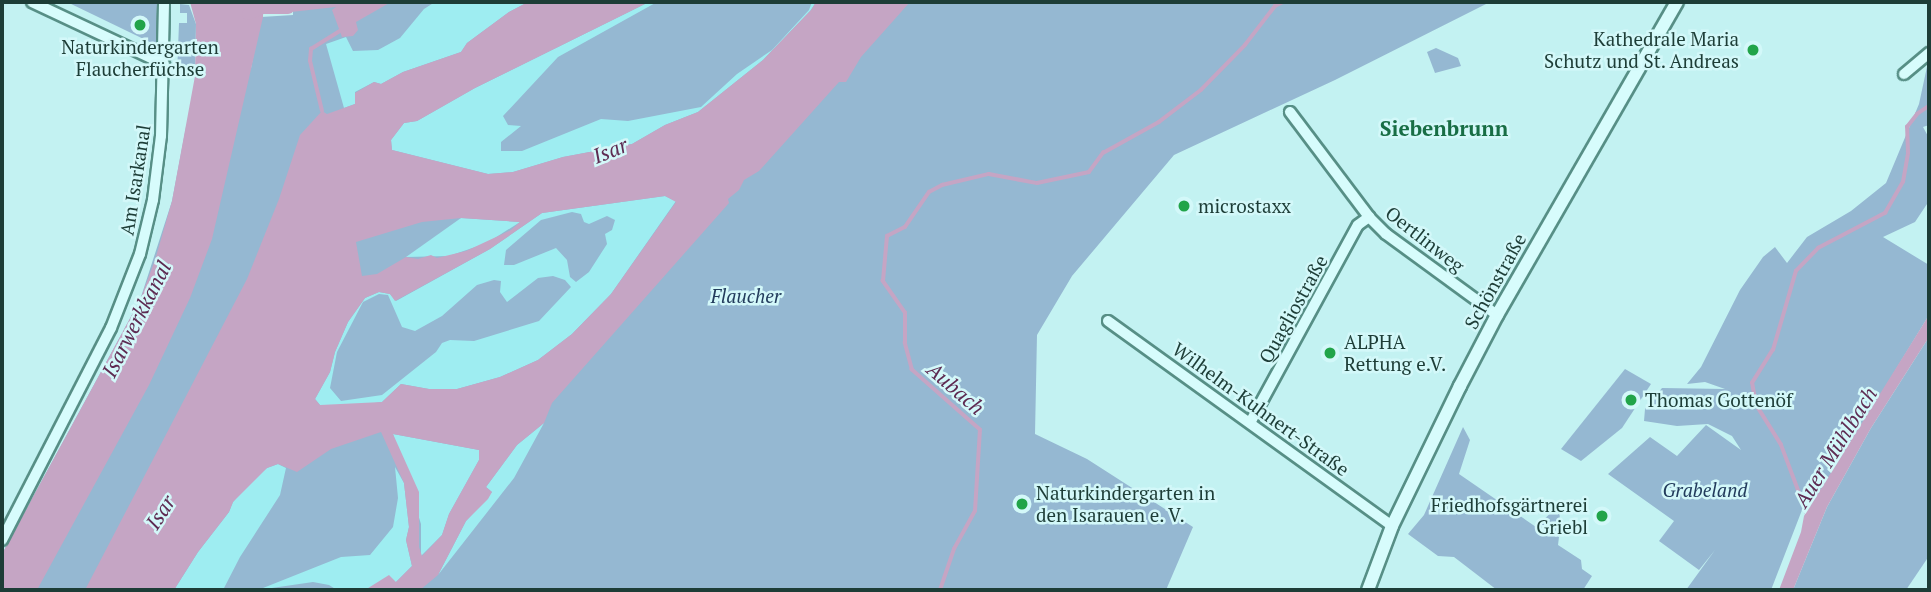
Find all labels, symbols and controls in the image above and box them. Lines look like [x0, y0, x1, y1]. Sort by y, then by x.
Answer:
marker: Naturkindergarten Flaucherfüchse [132, 17, 148, 33]
place label: Kathedrale Maria Schutz und St. Andreas [1543, 28, 1739, 72]
place label: Naturkindergarten Flaucherfüchse [61, 36, 219, 80]
marker: Kathedrale Maria Schutz und St. Andreas [1745, 42, 1761, 58]
district label: Siebenbrunn [1380, 115, 1508, 141]
street label: Am Isarkanal [115, 123, 155, 237]
water label: Isar [589, 132, 631, 168]
place label: microstaxx [1198, 195, 1291, 217]
marker: microstaxx [1176, 198, 1192, 214]
street label: Oertlinweg [1381, 201, 1469, 277]
street label: Schönstraße [1459, 229, 1531, 333]
street label: Quagliostraße [1254, 251, 1332, 367]
water label: Isarwerkkanal [96, 257, 176, 381]
park label: Flaucher [711, 285, 781, 307]
place label: ALPHA Rettung e.V. [1344, 331, 1446, 375]
street label: Wilhelm-Kuhnert-Straße [1168, 337, 1354, 481]
marker: ALPHA Rettung e.V. [1322, 345, 1338, 361]
water label: Aubach [922, 356, 990, 420]
water label: Auer Mühlbach [1788, 382, 1882, 512]
place label: Thomas Gottenöf [1645, 389, 1793, 411]
marker: Thomas Gottenöf [1623, 392, 1639, 408]
park label: Grabeland [1662, 479, 1748, 501]
place label: Naturkindergarten in den Isarauen e. V. [1036, 482, 1215, 526]
water label: Isar [140, 490, 180, 534]
place label: Friedhofsgärtnerei Griebl [1431, 494, 1588, 538]
marker: Naturkindergarten in den Isarauen e. V. [1014, 496, 1030, 512]
marker: Friedhofsgärtnerei Griebl [1594, 508, 1610, 524]

